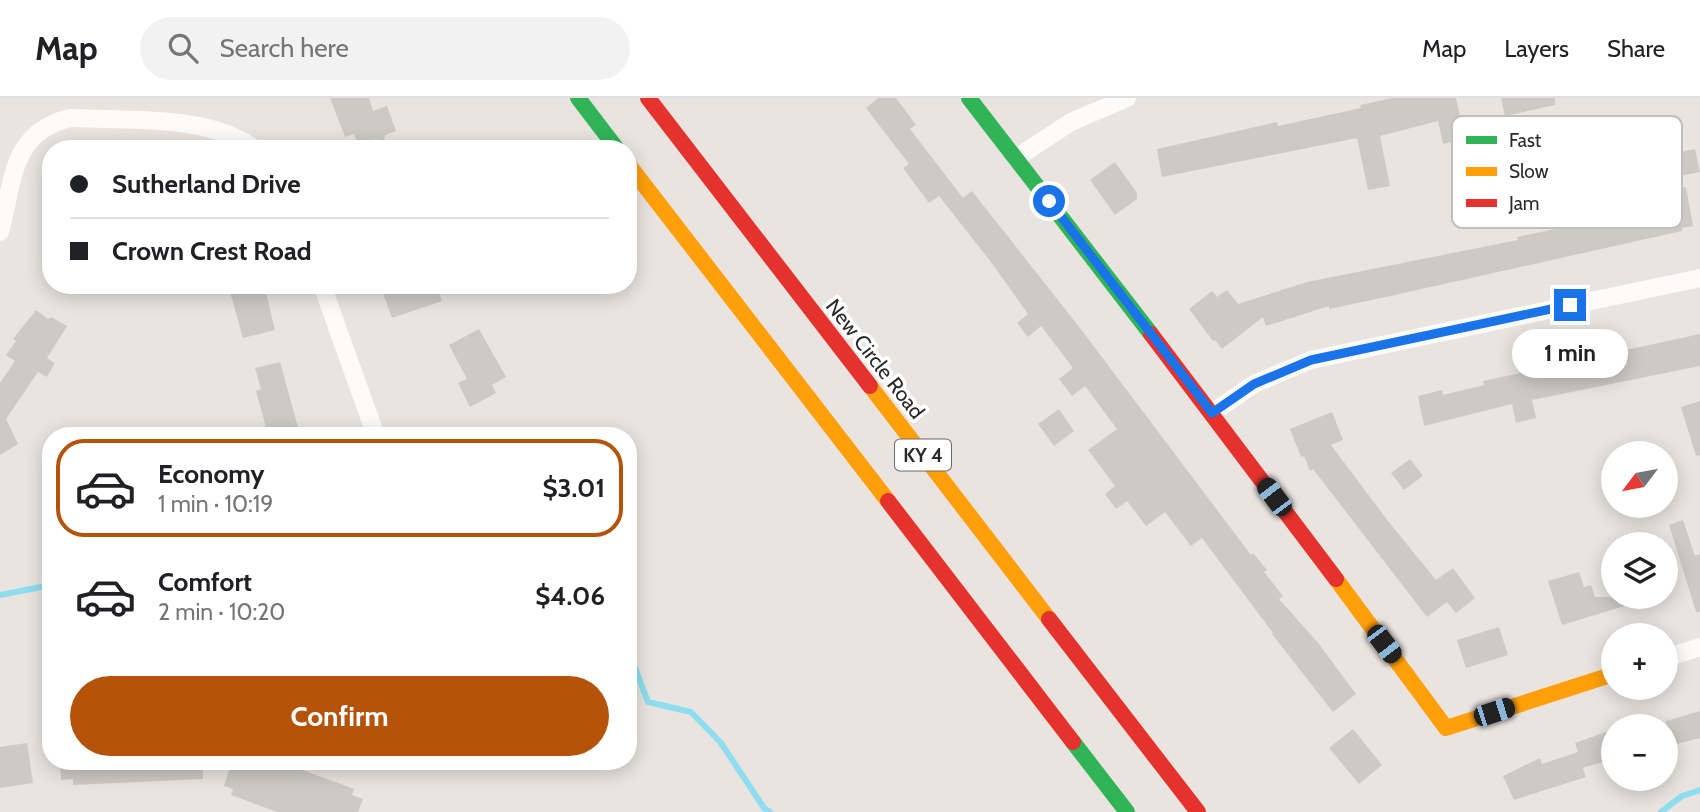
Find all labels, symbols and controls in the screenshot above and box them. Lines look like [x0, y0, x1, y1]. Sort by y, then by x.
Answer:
search box [140, 17, 630, 80]
text: Map [35, 28, 98, 68]
icon: search [164, 29, 202, 67]
text: Search here [220, 32, 349, 64]
text: Map [1422, 34, 1466, 63]
text: Layers [1504, 34, 1569, 63]
text: Share [1607, 34, 1665, 63]
legend [1452, 116, 1682, 228]
text: Fast [1509, 129, 1542, 152]
text: Slow [1509, 160, 1549, 183]
text: Sutherland Drive [112, 168, 301, 200]
route start [1033, 185, 1065, 217]
text: Jam [1508, 192, 1539, 215]
text: Crown Crest Road [112, 235, 312, 267]
route end [1554, 289, 1586, 321]
street label: New Circle Road [821, 294, 930, 424]
callout: 1 min [1512, 330, 1628, 378]
text: 1 min [1544, 339, 1596, 367]
road number: KY 4 [895, 440, 951, 470]
north arrow [1601, 441, 1678, 518]
map controls [1601, 441, 1678, 791]
icon: car [74, 457, 137, 520]
text: Economy [158, 458, 264, 490]
text: $3.01 [542, 472, 605, 504]
car [1253, 474, 1296, 520]
text: 1 min · 10:19 [158, 490, 273, 518]
button: layers [1601, 532, 1678, 609]
icon: car [74, 565, 137, 628]
text: Comfort [158, 566, 252, 598]
text: $4.06 [535, 580, 605, 612]
text: 2 min · 10:20 [158, 598, 285, 626]
car [1363, 621, 1406, 667]
button: + [1601, 623, 1678, 700]
button: Confirm [70, 676, 609, 756]
car [1471, 696, 1518, 728]
button: − [1601, 714, 1678, 791]

